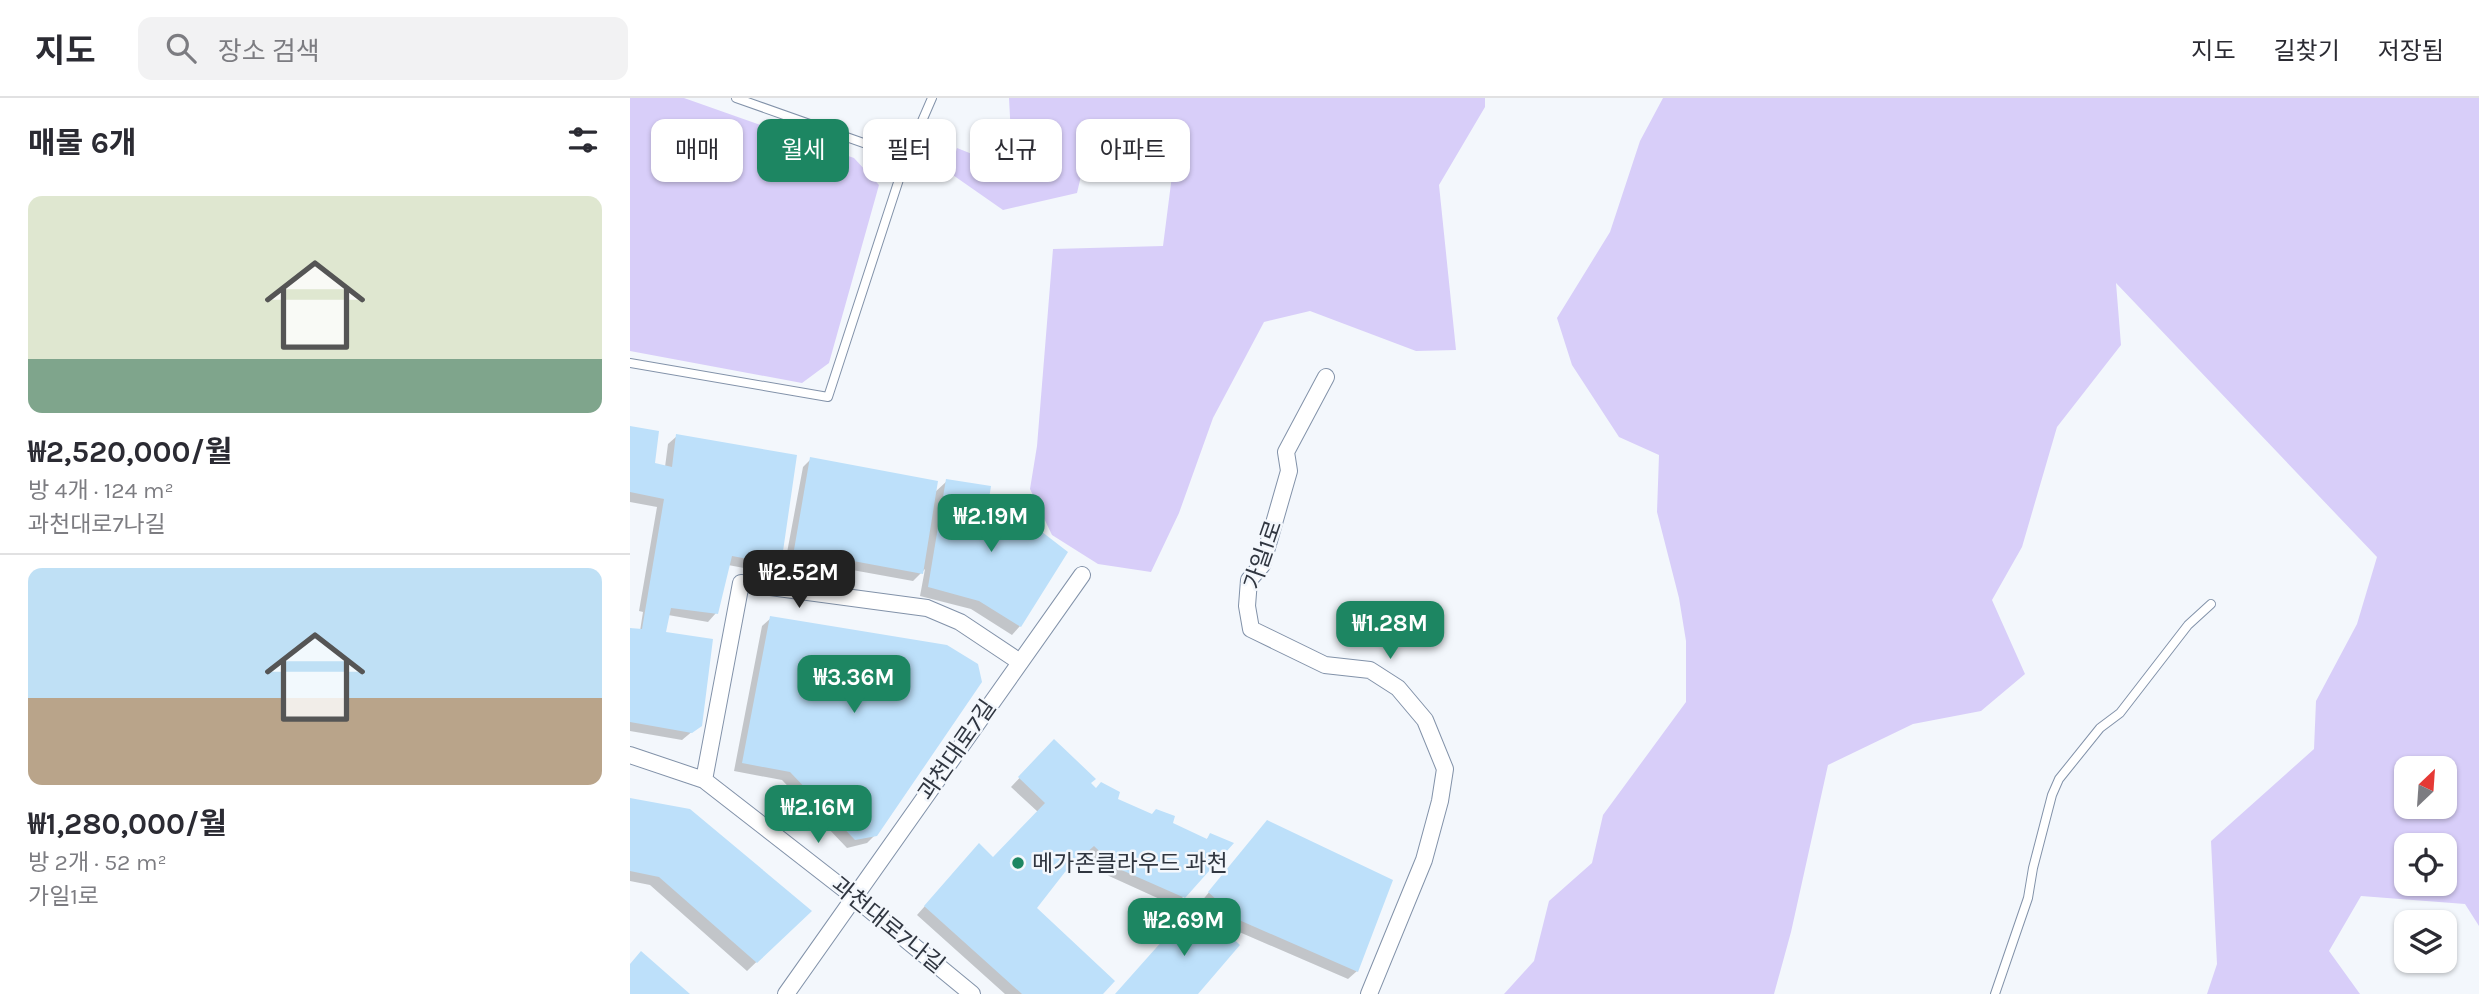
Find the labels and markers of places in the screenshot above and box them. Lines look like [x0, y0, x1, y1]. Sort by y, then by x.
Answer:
pin: ₩2.19M [934, 494, 1048, 554]
pin: ₩2.52M [742, 550, 856, 610]
pin: ₩1.28M [1333, 602, 1447, 661]
pin: ₩3.36M [797, 656, 911, 715]
pin: ₩2.16M [761, 786, 875, 845]
place label: 메가존클라우드 과천 [1032, 850, 1228, 877]
marker: 메가존클라우드 과천 [1010, 855, 1026, 871]
pin: ₩2.69M [1127, 898, 1241, 958]

